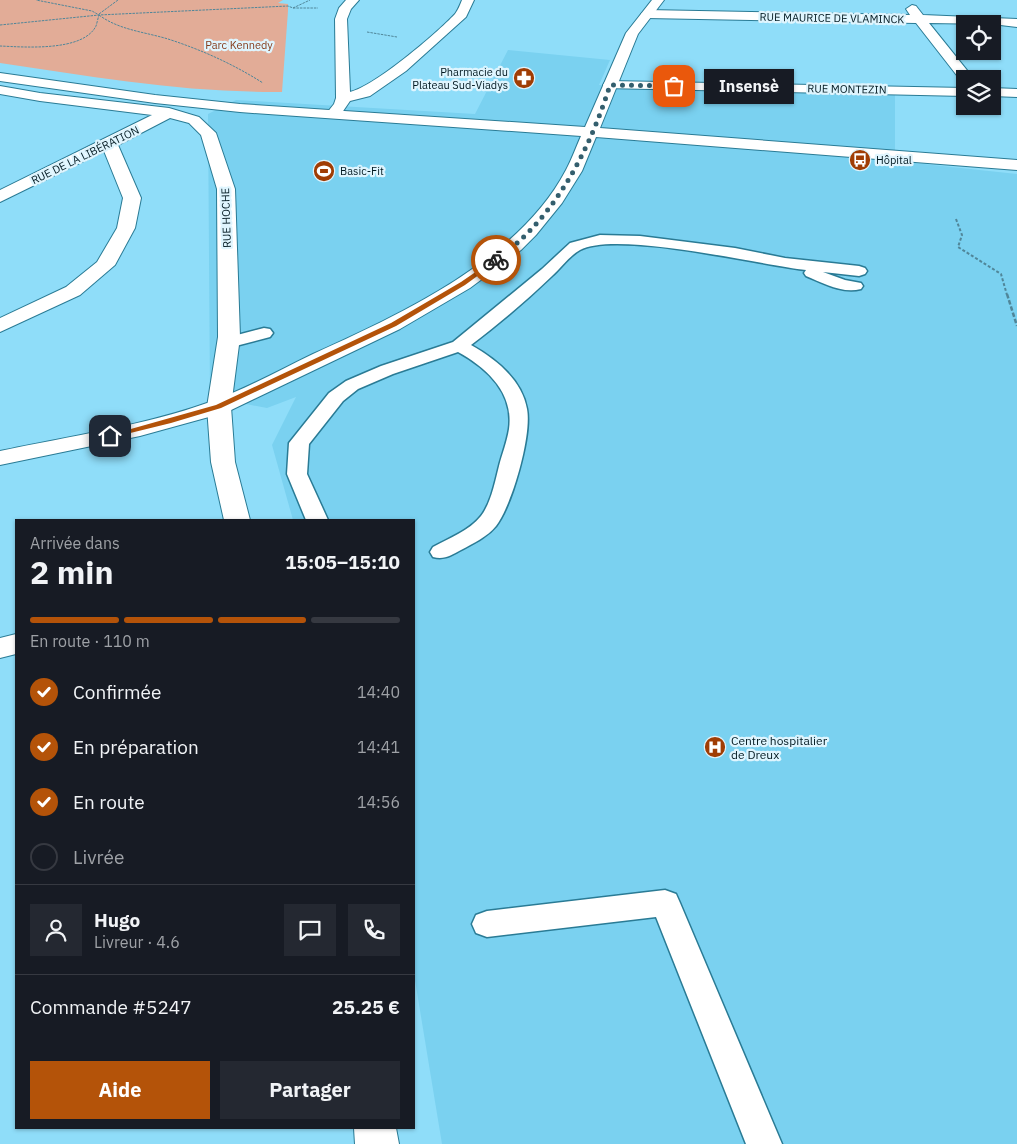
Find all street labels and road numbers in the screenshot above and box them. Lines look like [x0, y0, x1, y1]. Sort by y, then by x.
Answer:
street label: RUE MAURICE DE VLAMINCK [760, 10, 904, 26]
street label: RUE MONTEZIN [807, 81, 887, 97]
street label: RUE DE LA LIBÉRATION [29, 123, 141, 187]
street label: RUE HOCHE [218, 188, 234, 248]

